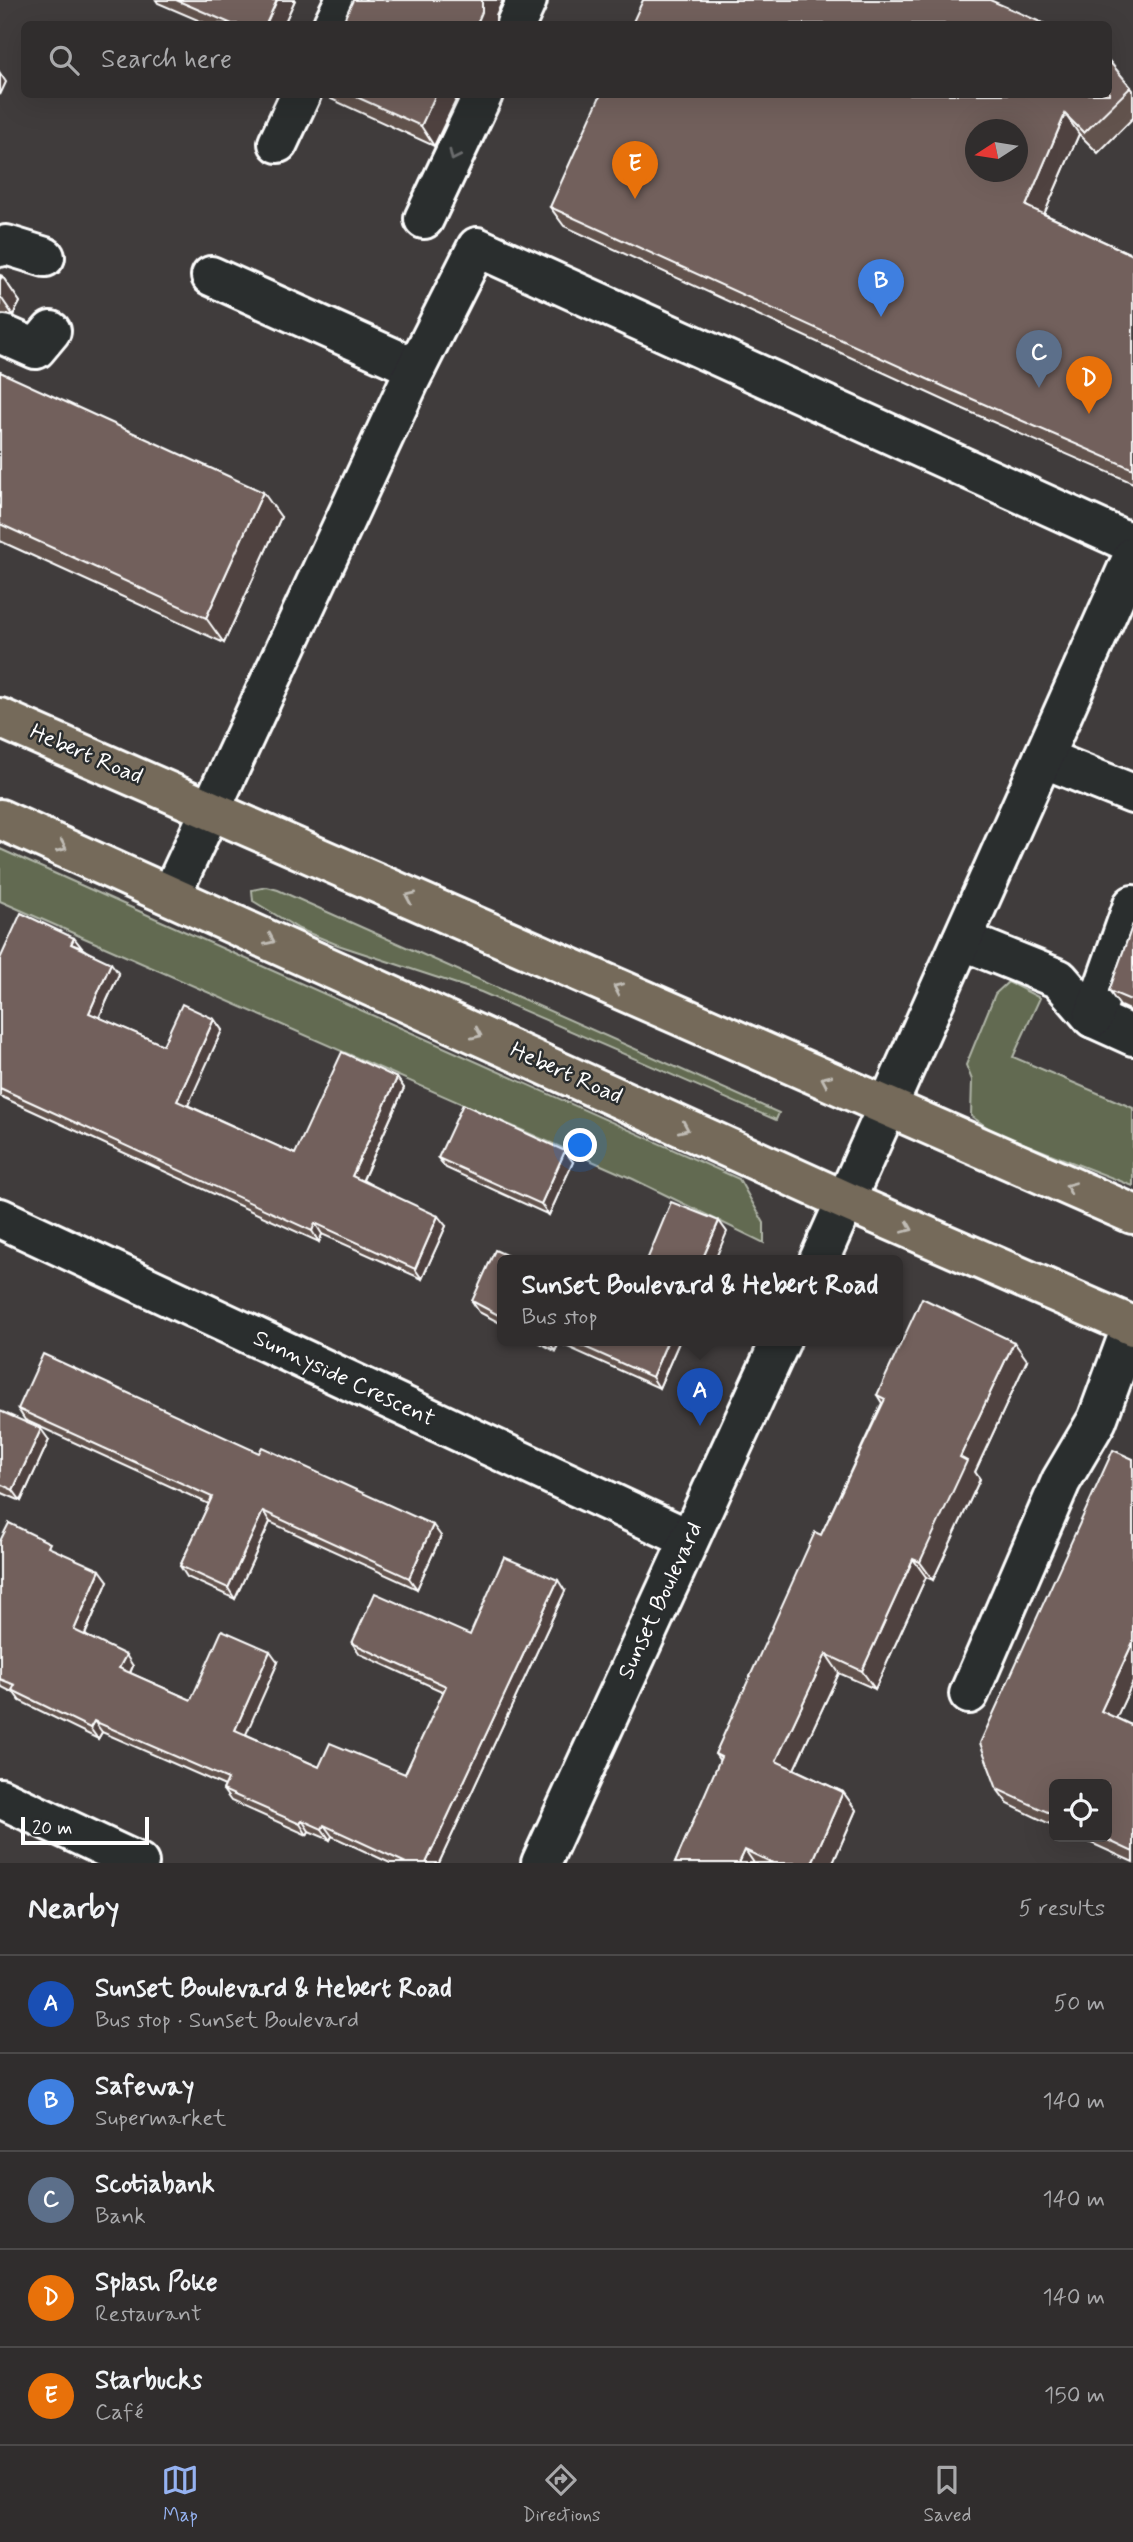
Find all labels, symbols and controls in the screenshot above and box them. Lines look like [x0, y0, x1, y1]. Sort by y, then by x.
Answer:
search box [21, 21, 1112, 98]
icon: search [45, 41, 83, 79]
text: Search here [101, 43, 232, 77]
north arrow [965, 119, 1028, 182]
pin: E [612, 141, 658, 199]
one-way arrow [448, 149, 462, 161]
pin: B [858, 259, 904, 317]
pin: C [1016, 330, 1062, 388]
pin: D [1066, 356, 1112, 414]
street label: Hebert Road [25, 718, 147, 792]
one-way arrow [55, 839, 67, 853]
one-way arrow [405, 891, 417, 905]
one-way arrow [263, 932, 275, 946]
one-way arrow [613, 982, 625, 996]
one-way arrow [470, 1026, 482, 1040]
street label: Hebert Road [505, 1036, 627, 1112]
one-way arrow [821, 1074, 833, 1088]
one-way arrow [677, 1120, 689, 1134]
your location [563, 1128, 597, 1162]
one-way arrow [1065, 1181, 1078, 1195]
one-way arrow [901, 1220, 914, 1234]
popup [497, 1255, 903, 1346]
text: Sunset Boulevard & Hebert Road [522, 1269, 878, 1303]
text: Bus stop [522, 1303, 598, 1333]
street label: Sunnyside Crescent [248, 1324, 440, 1434]
pin: A [677, 1368, 723, 1426]
street label: Sunset Boulevard [611, 1518, 711, 1684]
map controls [1049, 1779, 1112, 1842]
button: locate [1049, 1779, 1112, 1842]
scale bar [21, 1814, 149, 1846]
text: 20 m [32, 1816, 72, 1841]
text: Nearby [28, 1889, 119, 1928]
text: 5 results [1019, 1894, 1105, 1924]
text: Sunset Boulevard & Hebert Road [95, 1972, 452, 2006]
text: A [43, 1989, 59, 2019]
text: 50 m [1054, 1989, 1105, 2019]
text: Bus stop · Sunset Boulevard [95, 2006, 359, 2036]
text: Safeway [95, 2070, 194, 2104]
text: B [44, 2087, 58, 2117]
text: 140 m [1042, 2087, 1105, 2117]
text: Supermarket [95, 2104, 226, 2134]
text: Scotiabank [95, 2168, 215, 2202]
text: C [43, 2185, 59, 2215]
text: 140 m [1042, 2185, 1105, 2215]
text: Bank [95, 2202, 146, 2232]
text: Splash Poke [95, 2266, 218, 2300]
text: D [43, 2283, 59, 2313]
text: 140 m [1042, 2283, 1105, 2313]
text: Restaurant [95, 2300, 202, 2330]
text: Starbucks [95, 2364, 202, 2398]
text: E [44, 2381, 58, 2411]
text: 150 m [1044, 2381, 1105, 2411]
text: Café [95, 2398, 144, 2428]
tab: Map [161, 2461, 199, 2528]
tab: Directions [522, 2461, 601, 2528]
tab: Saved [923, 2461, 971, 2528]

